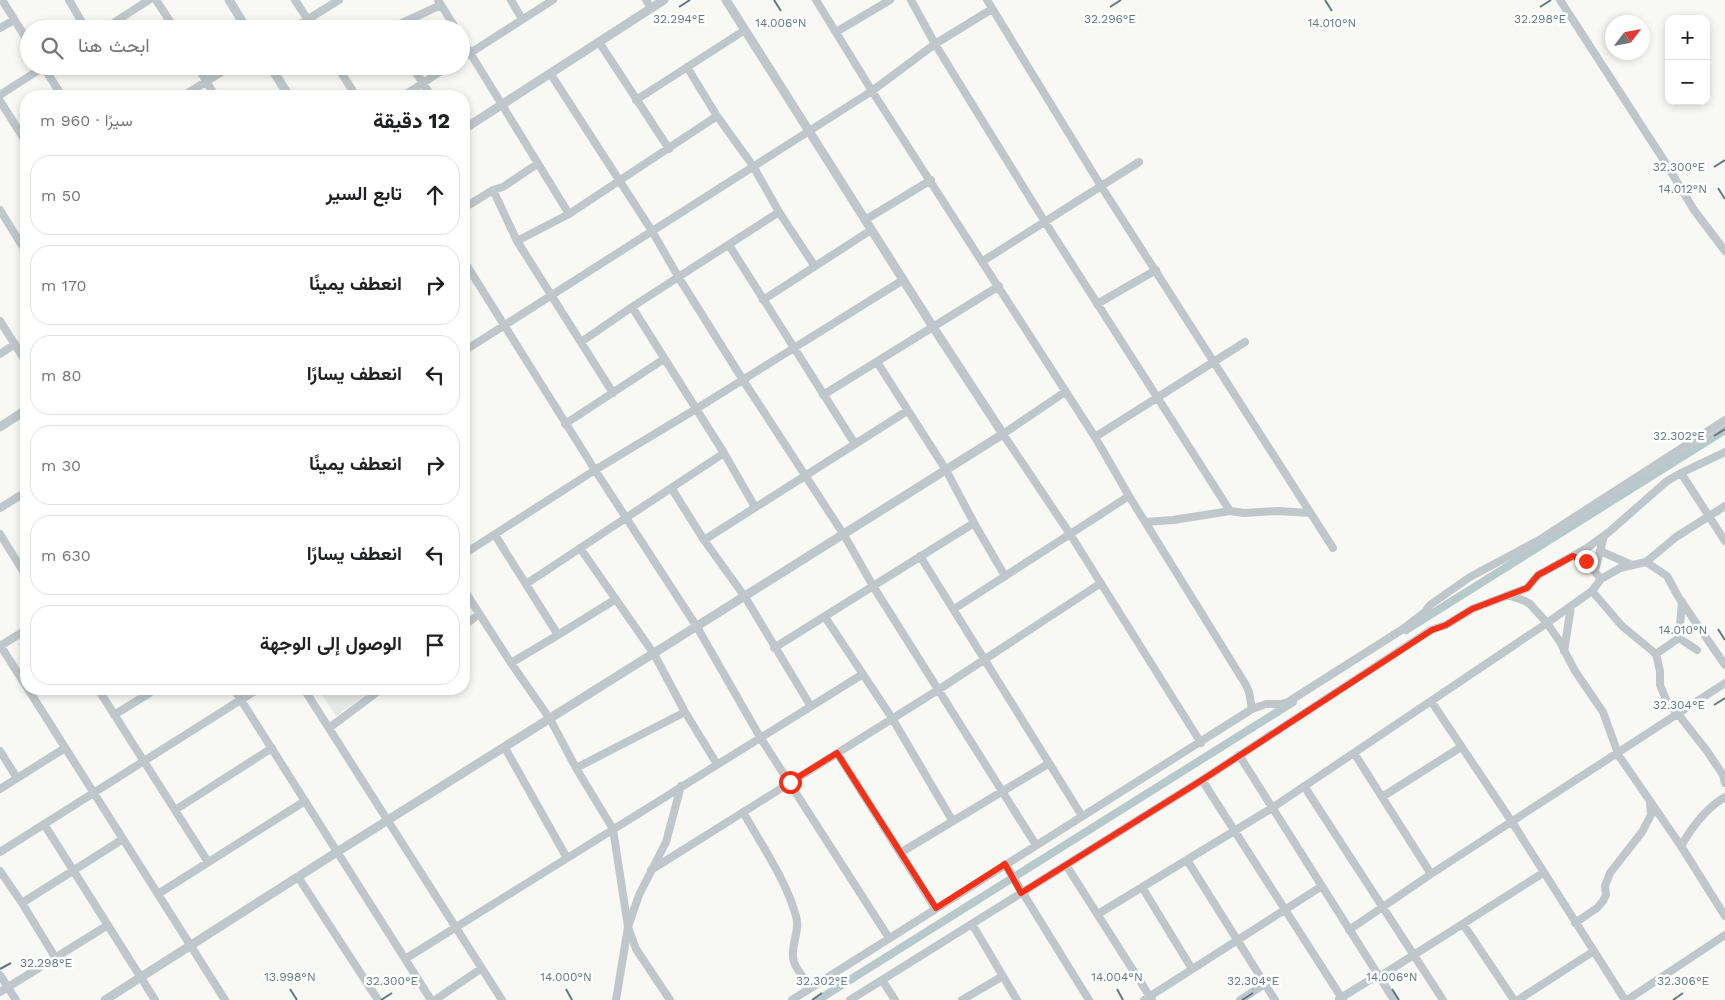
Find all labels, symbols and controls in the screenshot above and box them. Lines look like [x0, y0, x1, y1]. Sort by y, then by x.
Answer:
text: 32.294°E [653, 12, 705, 26]
text: 32.296°E [1084, 12, 1136, 26]
text: 32.298°E [1514, 12, 1566, 26]
north arrow [1605, 15, 1650, 60]
map controls [1665, 15, 1710, 105]
button: + [1665, 15, 1710, 60]
text: 14.006°N [755, 16, 807, 30]
text: 14.010°N [1308, 16, 1356, 30]
search box [20, 20, 470, 75]
icon: search [38, 34, 66, 62]
text: ابحث هنا [78, 34, 150, 57]
button: − [1665, 60, 1710, 105]
text: 12 دقيقة [373, 108, 450, 133]
text: سيرًا · 960 m [40, 111, 133, 130]
text: 32.300°E [1653, 160, 1705, 174]
icon: ahead [421, 181, 449, 209]
text: تابع السير [326, 182, 402, 205]
text: 14.012°N [1659, 182, 1707, 196]
text: 50 m [41, 186, 81, 205]
icon: right [421, 271, 449, 299]
text: انعطف يمينًا [309, 272, 402, 295]
text: 170 m [41, 276, 87, 295]
icon: left [421, 361, 449, 389]
text: انعطف يسارًا [307, 362, 402, 385]
text: 80 m [41, 366, 82, 385]
text: 32.302°E [1653, 429, 1705, 443]
icon: right [421, 451, 449, 479]
text: انعطف يمينًا [309, 452, 402, 475]
text: 30 m [41, 456, 81, 475]
icon: left [421, 541, 449, 569]
text: انعطف يسارًا [307, 542, 402, 565]
text: 630 m [41, 546, 91, 565]
route end [1575, 550, 1598, 573]
text: 14.010°N [1659, 623, 1707, 637]
icon: arrive [421, 631, 449, 659]
text: الوصول إلى الوجهة [260, 632, 402, 655]
text: 32.304°E [1653, 698, 1705, 712]
route start [779, 771, 802, 794]
text: 32.298°E [20, 956, 72, 970]
text: 13.998°N [264, 970, 316, 984]
text: 14.000°N [540, 970, 592, 984]
text: 14.004°N [1091, 970, 1143, 984]
text: 14.006°N [1366, 970, 1418, 984]
text: 32.300°E [366, 974, 418, 988]
text: 32.302°E [796, 974, 848, 988]
text: 32.304°E [1227, 974, 1279, 988]
text: 32.306°E [1657, 974, 1709, 988]

